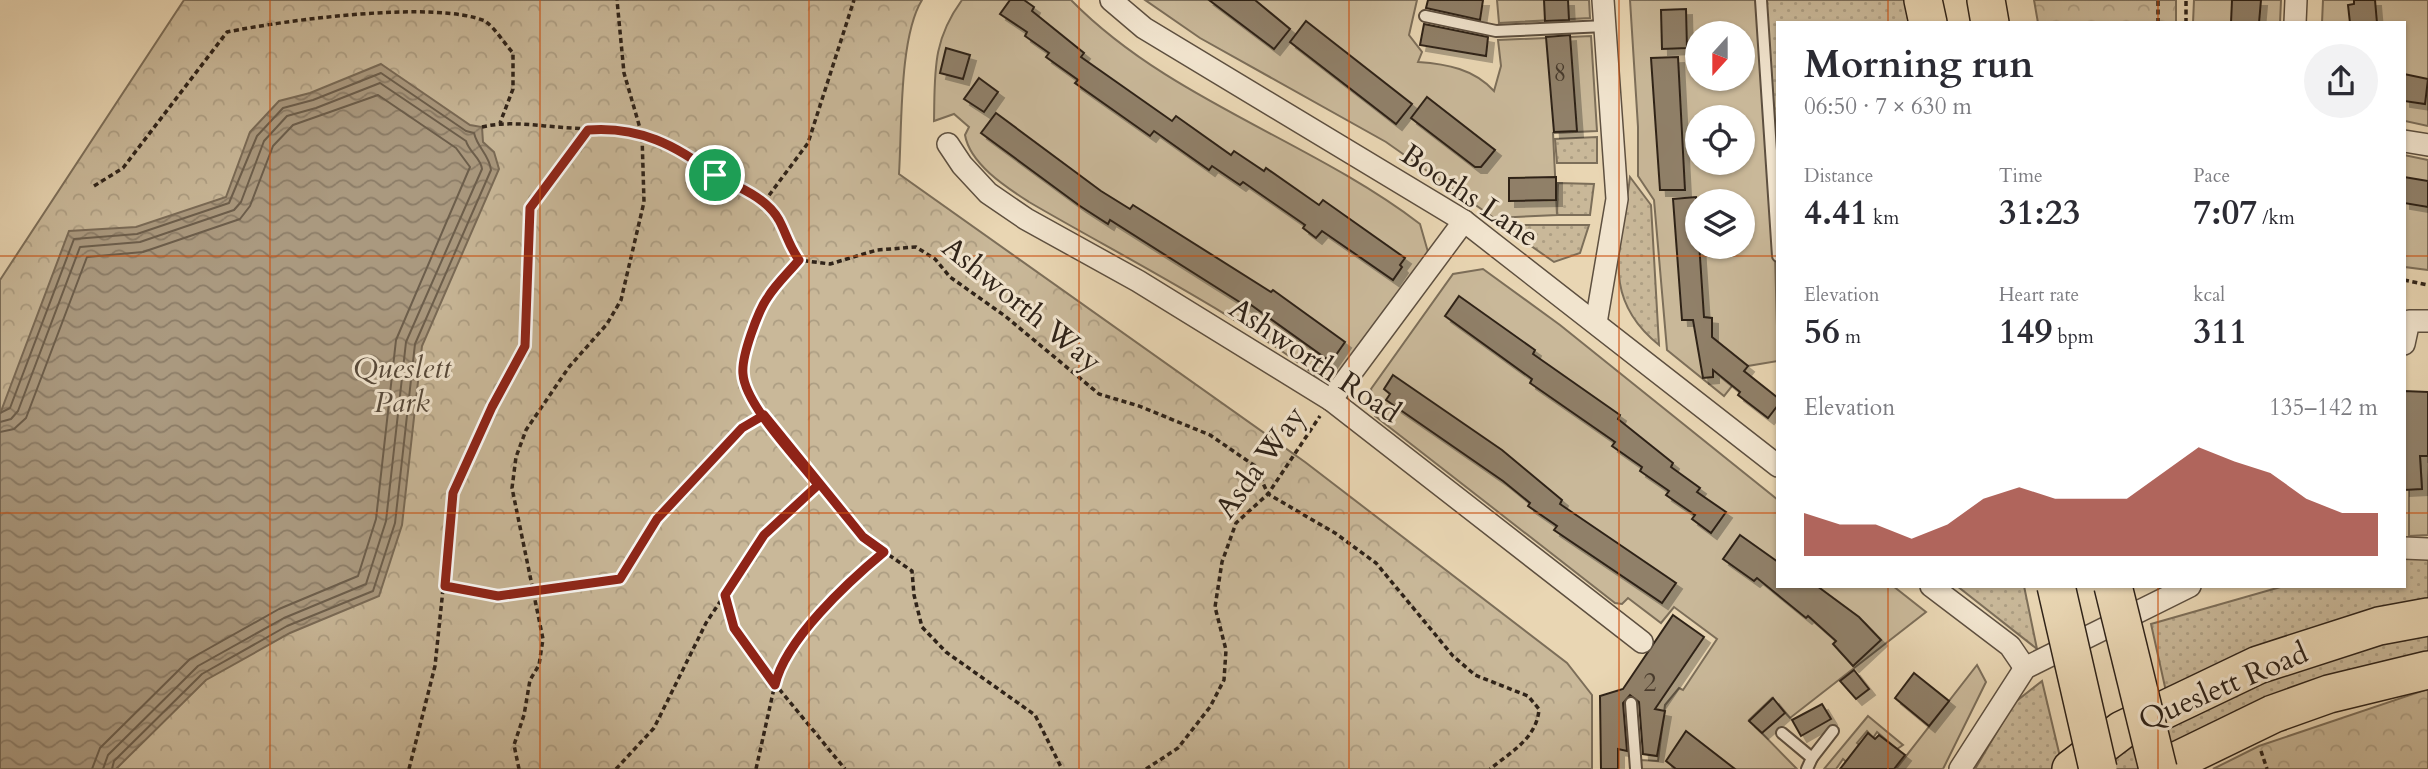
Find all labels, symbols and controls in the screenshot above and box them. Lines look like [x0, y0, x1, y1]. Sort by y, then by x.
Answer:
north arrow [1685, 21, 1755, 91]
map controls [1685, 21, 1755, 259]
text: Morning run [1804, 39, 2034, 91]
button: share [2304, 44, 2378, 118]
house number: 8 [1553, 55, 1567, 90]
text: 06:50 · 7 × 630 m [1804, 91, 1972, 122]
button: locate [1685, 105, 1755, 175]
street label: Booths Lane [1392, 134, 1547, 257]
pin [685, 145, 745, 205]
icon: arrive [696, 156, 734, 194]
text: Distance [1804, 163, 1873, 189]
text: Time [1999, 163, 2043, 189]
text: Pace [2193, 163, 2230, 189]
button: layers [1685, 189, 1755, 259]
text: 4.41 [1804, 189, 1868, 237]
text: 31:23 [1999, 189, 2081, 237]
text: 7:07 [2193, 189, 2257, 237]
text: km [1868, 205, 1899, 231]
text: /km [2257, 205, 2295, 231]
street label: Ashworth Way [933, 227, 1110, 382]
text: Elevation [1804, 282, 1879, 308]
text: Heart rate [1999, 282, 2079, 308]
text: kcal [2193, 282, 2225, 308]
street label: Ashworth Road [1221, 288, 1409, 433]
text: 56 [1804, 308, 1840, 356]
text: 149 [1999, 308, 2052, 356]
text: 311 [2193, 308, 2247, 356]
text: m [1840, 324, 1861, 350]
text: bpm [2052, 324, 2094, 350]
park label: Queslett Park [353, 348, 452, 423]
text: Elevation [1804, 392, 1895, 423]
text: 135–142 m [2269, 392, 2378, 423]
street label: Asda Way [1206, 397, 1315, 527]
street label: Queslett Road [2132, 632, 2314, 741]
house number: 2 [1643, 665, 1657, 700]

